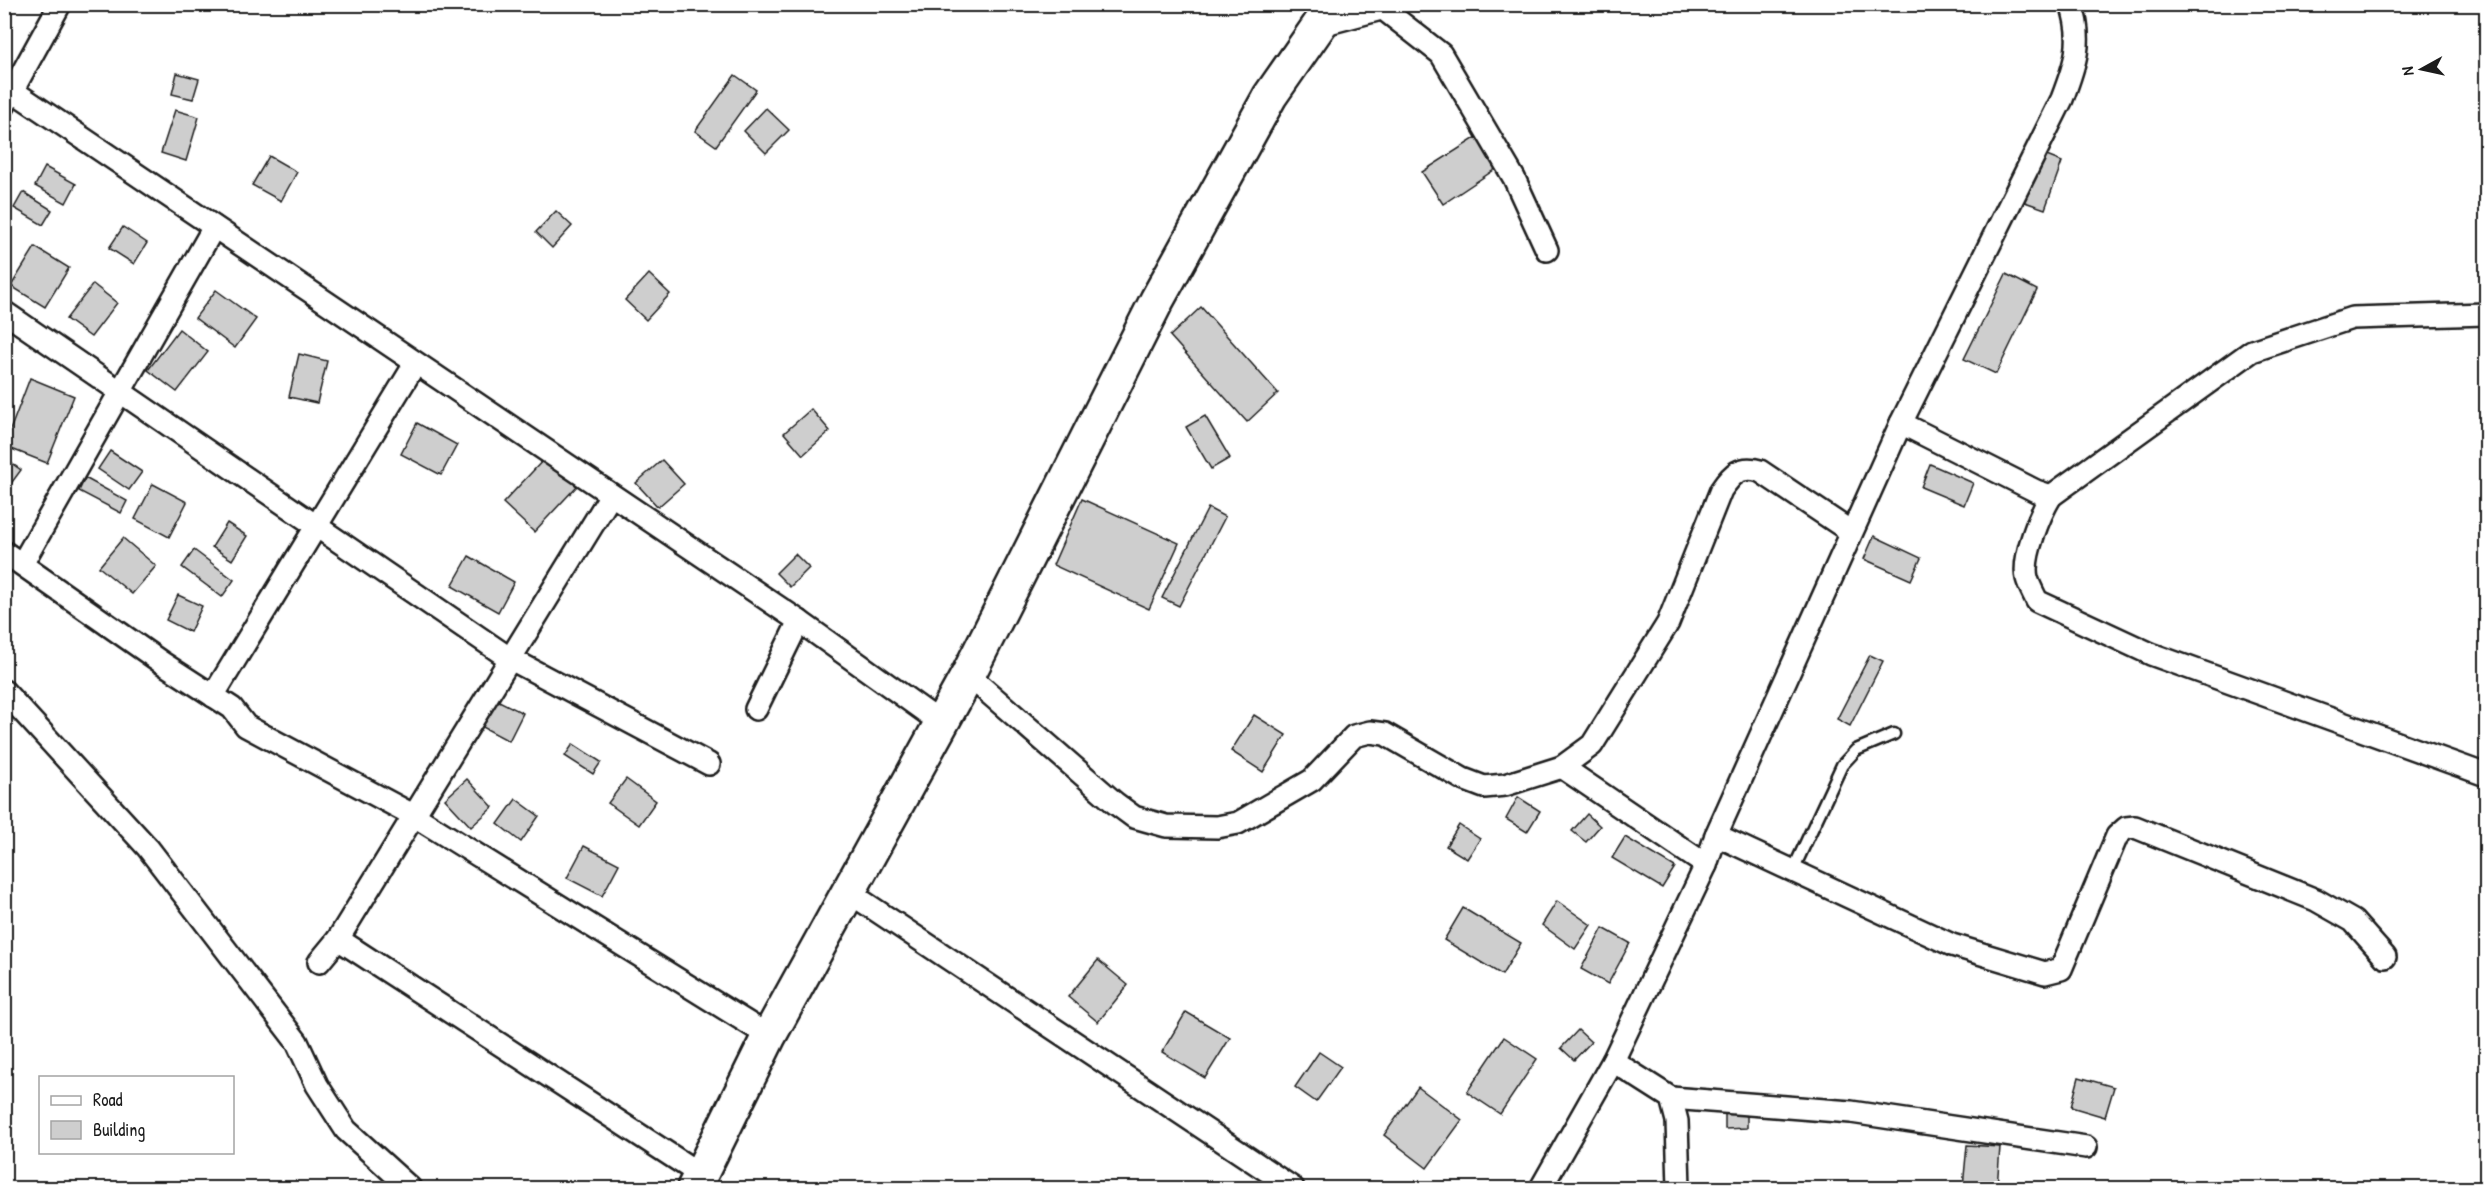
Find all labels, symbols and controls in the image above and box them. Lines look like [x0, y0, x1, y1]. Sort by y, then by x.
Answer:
north arrow [2392, 39, 2452, 99]
text: N [2396, 65, 2419, 77]
legend [39, 1076, 234, 1154]
text: Road [93, 1087, 123, 1112]
text: Building [93, 1117, 145, 1142]

